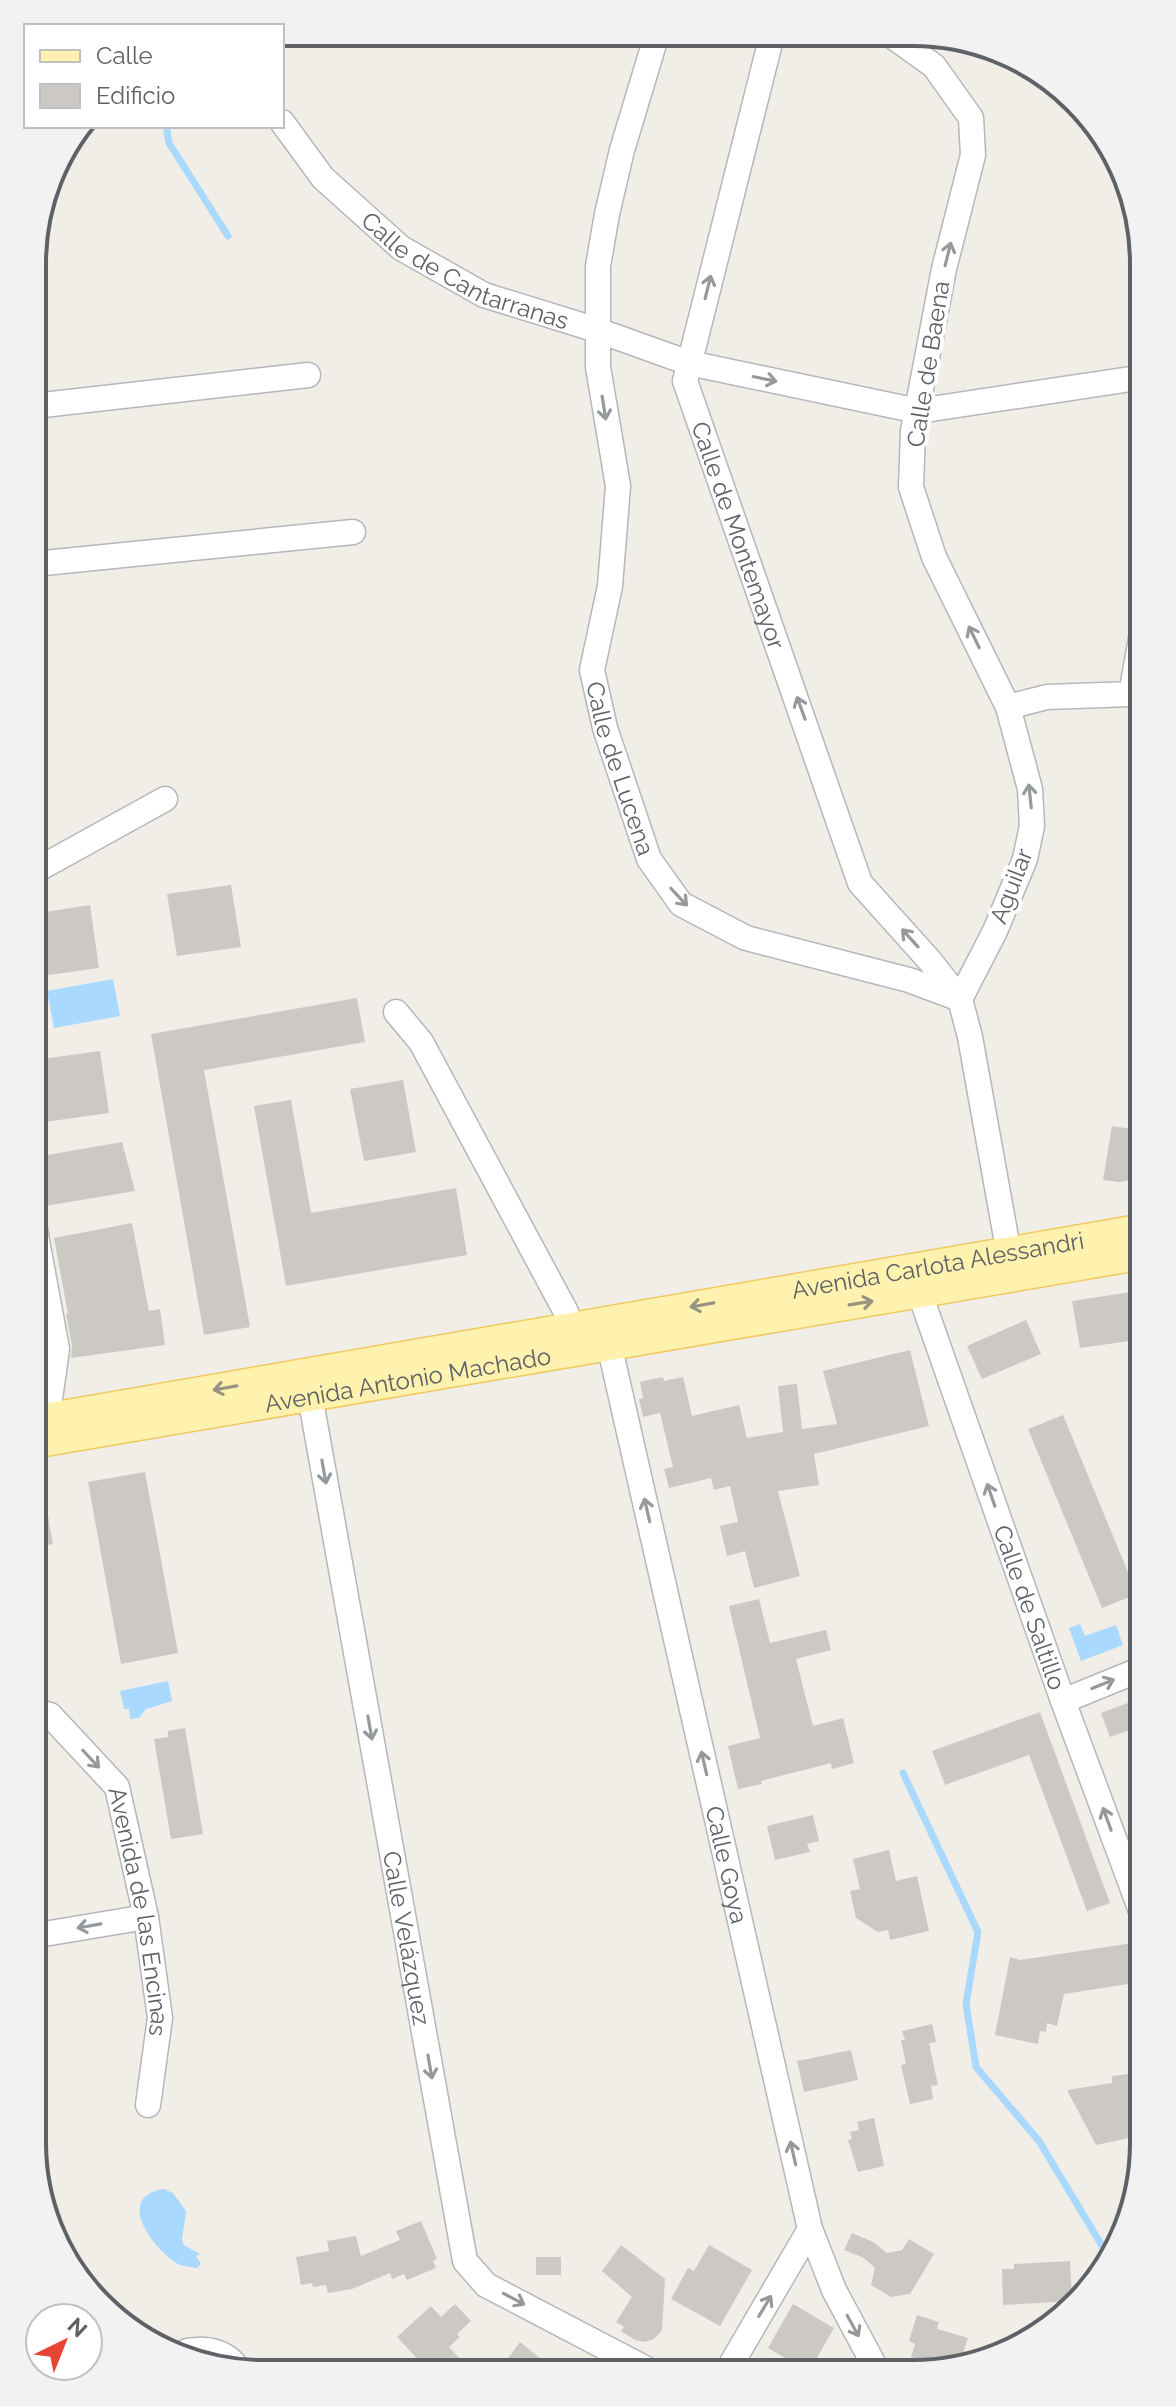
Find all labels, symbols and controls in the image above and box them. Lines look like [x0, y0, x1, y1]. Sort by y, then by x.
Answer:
legend [24, 24, 284, 128]
text: Calle [96, 41, 153, 70]
text: Edificio [96, 81, 175, 110]
street label: Calle de Cantarranas [356, 205, 572, 335]
one-way arrow [941, 241, 956, 267]
one-way arrow [701, 275, 716, 301]
street label: Calle de Baena [901, 279, 955, 449]
one-way arrow [752, 372, 777, 387]
one-way arrow [598, 395, 613, 420]
street label: Calle de Montemayor [686, 418, 792, 653]
one-way arrow [966, 626, 981, 650]
street label: Calle de Lucena [581, 679, 661, 859]
one-way arrow [793, 696, 807, 720]
one-way arrow [1022, 783, 1037, 810]
street label: Aguilar [983, 844, 1039, 928]
one-way arrow [669, 887, 688, 907]
one-way arrow [902, 929, 920, 949]
street label: Avenida Carlota Alessandri [789, 1225, 1086, 1304]
one-way arrow [848, 1295, 873, 1310]
one-way arrow [690, 1298, 715, 1313]
street label: Avenida Antonio Machado [262, 1341, 553, 1418]
one-way arrow [213, 1381, 239, 1396]
one-way arrow [318, 1459, 333, 1485]
one-way arrow [983, 1483, 997, 1508]
one-way arrow [639, 1497, 654, 1523]
street label: Calle de Saltillo [988, 1521, 1072, 1694]
one-way arrow [1090, 1676, 1115, 1691]
one-way arrow [363, 1715, 378, 1740]
one-way arrow [81, 1748, 99, 1768]
one-way arrow [696, 1751, 711, 1776]
street label: Avenida de las Encinas [103, 1784, 175, 2038]
street label: Calle Goya [700, 1803, 755, 1926]
one-way arrow [1099, 1807, 1113, 1832]
street label: Calle Velázquez [377, 1849, 437, 2028]
one-way arrow [77, 1920, 102, 1935]
one-way arrow [424, 2054, 439, 2079]
one-way arrow [785, 2141, 800, 2167]
one-way arrow [501, 2292, 525, 2308]
one-way arrow [757, 2295, 773, 2318]
north arrow [24, 2302, 104, 2382]
text: N [63, 2312, 93, 2343]
one-way arrow [845, 2314, 861, 2337]

